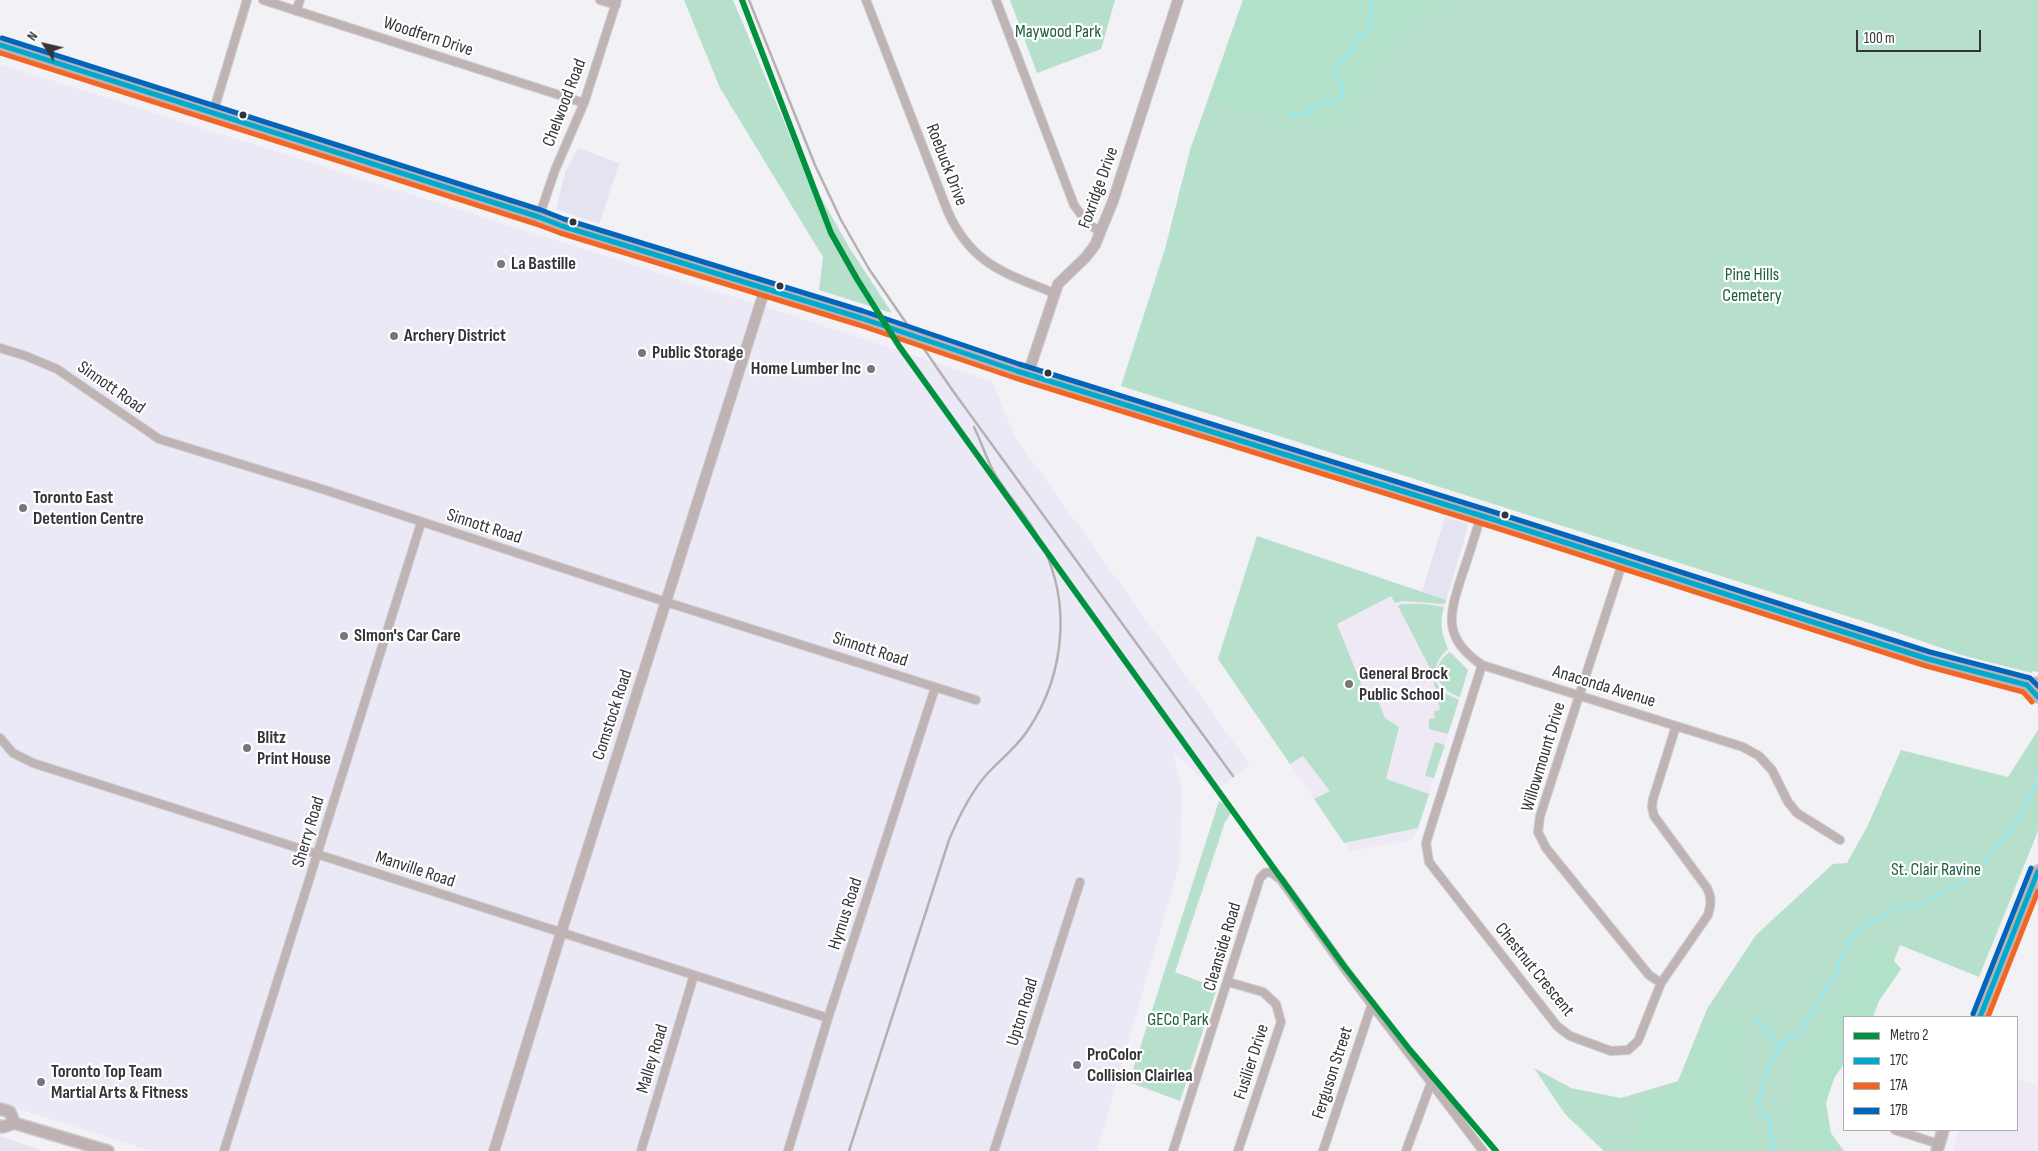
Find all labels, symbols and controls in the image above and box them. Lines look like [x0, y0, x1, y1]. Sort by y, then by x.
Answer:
street label: Woodfern Drive [380, 12, 476, 62]
north arrow [20, 20, 70, 70]
scale bar [1858, 20, 1983, 52]
park label: Maywood Park [1015, 21, 1101, 43]
text: N [23, 28, 41, 44]
text: 100 m [1864, 29, 1895, 48]
street label: Chelwood Road [538, 56, 592, 150]
unlabelled marker [238, 110, 248, 120]
street label: Roebuck Drive [920, 121, 972, 209]
street label: Foxridge Drive [1074, 144, 1124, 232]
unlabelled marker [568, 217, 578, 227]
place label: La Bastille [511, 253, 576, 275]
marker: La Bastille [495, 258, 507, 270]
park label: Pine Hills Cemetery [1722, 264, 1782, 306]
unlabelled marker [775, 281, 785, 291]
place label: Archery District [404, 325, 506, 347]
marker: Archery District [388, 330, 400, 342]
place label: Public Storage [652, 342, 743, 364]
marker: Public Storage [636, 347, 648, 359]
street label: Sinnott Road [73, 357, 149, 419]
place label: Home Lumber Inc [751, 358, 861, 380]
marker: Home Lumber Inc [865, 363, 877, 375]
unlabelled marker [1043, 368, 1053, 378]
place label: Toronto East Detention Centre [33, 487, 144, 530]
marker: Toronto East Detention Centre [17, 502, 29, 514]
street label: Sinnott Road [444, 505, 524, 549]
unlabelled marker [1500, 510, 1510, 520]
place label: SImon's Car Care [354, 625, 461, 647]
street label: Sinnott Road [830, 628, 910, 672]
marker: SImon's Car Care [338, 630, 350, 642]
street label: Anaconda Avenue [1550, 661, 1658, 713]
place label: General Brock Public School [1359, 663, 1448, 706]
street label: Comstock Road [588, 667, 638, 763]
marker: General Brock Public School [1343, 678, 1355, 690]
street label: Willowmount Drive [1517, 700, 1571, 814]
place label: Blitz Print House [257, 727, 331, 770]
marker: Blitz Print House [241, 742, 253, 754]
street label: Sherry Road [288, 794, 330, 870]
street label: Manville Road [372, 847, 458, 893]
park label: St. Clair Ravine [1891, 859, 1981, 881]
street label: Hymus Road [824, 875, 868, 953]
street label: Cleanside Road [1199, 900, 1247, 994]
street label: Chestnut Crescent [1490, 919, 1578, 1021]
street label: Upton Road [1002, 975, 1044, 1049]
park label: GECo Park [1147, 1009, 1209, 1031]
legend [1843, 1016, 2018, 1131]
street label: Malley Road [632, 1022, 674, 1096]
street label: Fusilier Drive [1230, 1022, 1274, 1102]
street label: Ferguson Street [1308, 1024, 1358, 1122]
text: Metro 2 [1890, 1026, 1928, 1045]
place label: ProColor Collision Clairlea [1087, 1044, 1193, 1086]
text: 17C [1890, 1051, 1908, 1070]
marker: ProColor Collision Clairlea [1071, 1059, 1083, 1071]
place label: Toronto Top Team Martial Arts & Fitness [51, 1061, 188, 1104]
marker: Toronto Top Team Martial Arts & Fitness [35, 1076, 47, 1088]
text: 17A [1890, 1076, 1907, 1095]
text: 17B [1890, 1101, 1908, 1120]

